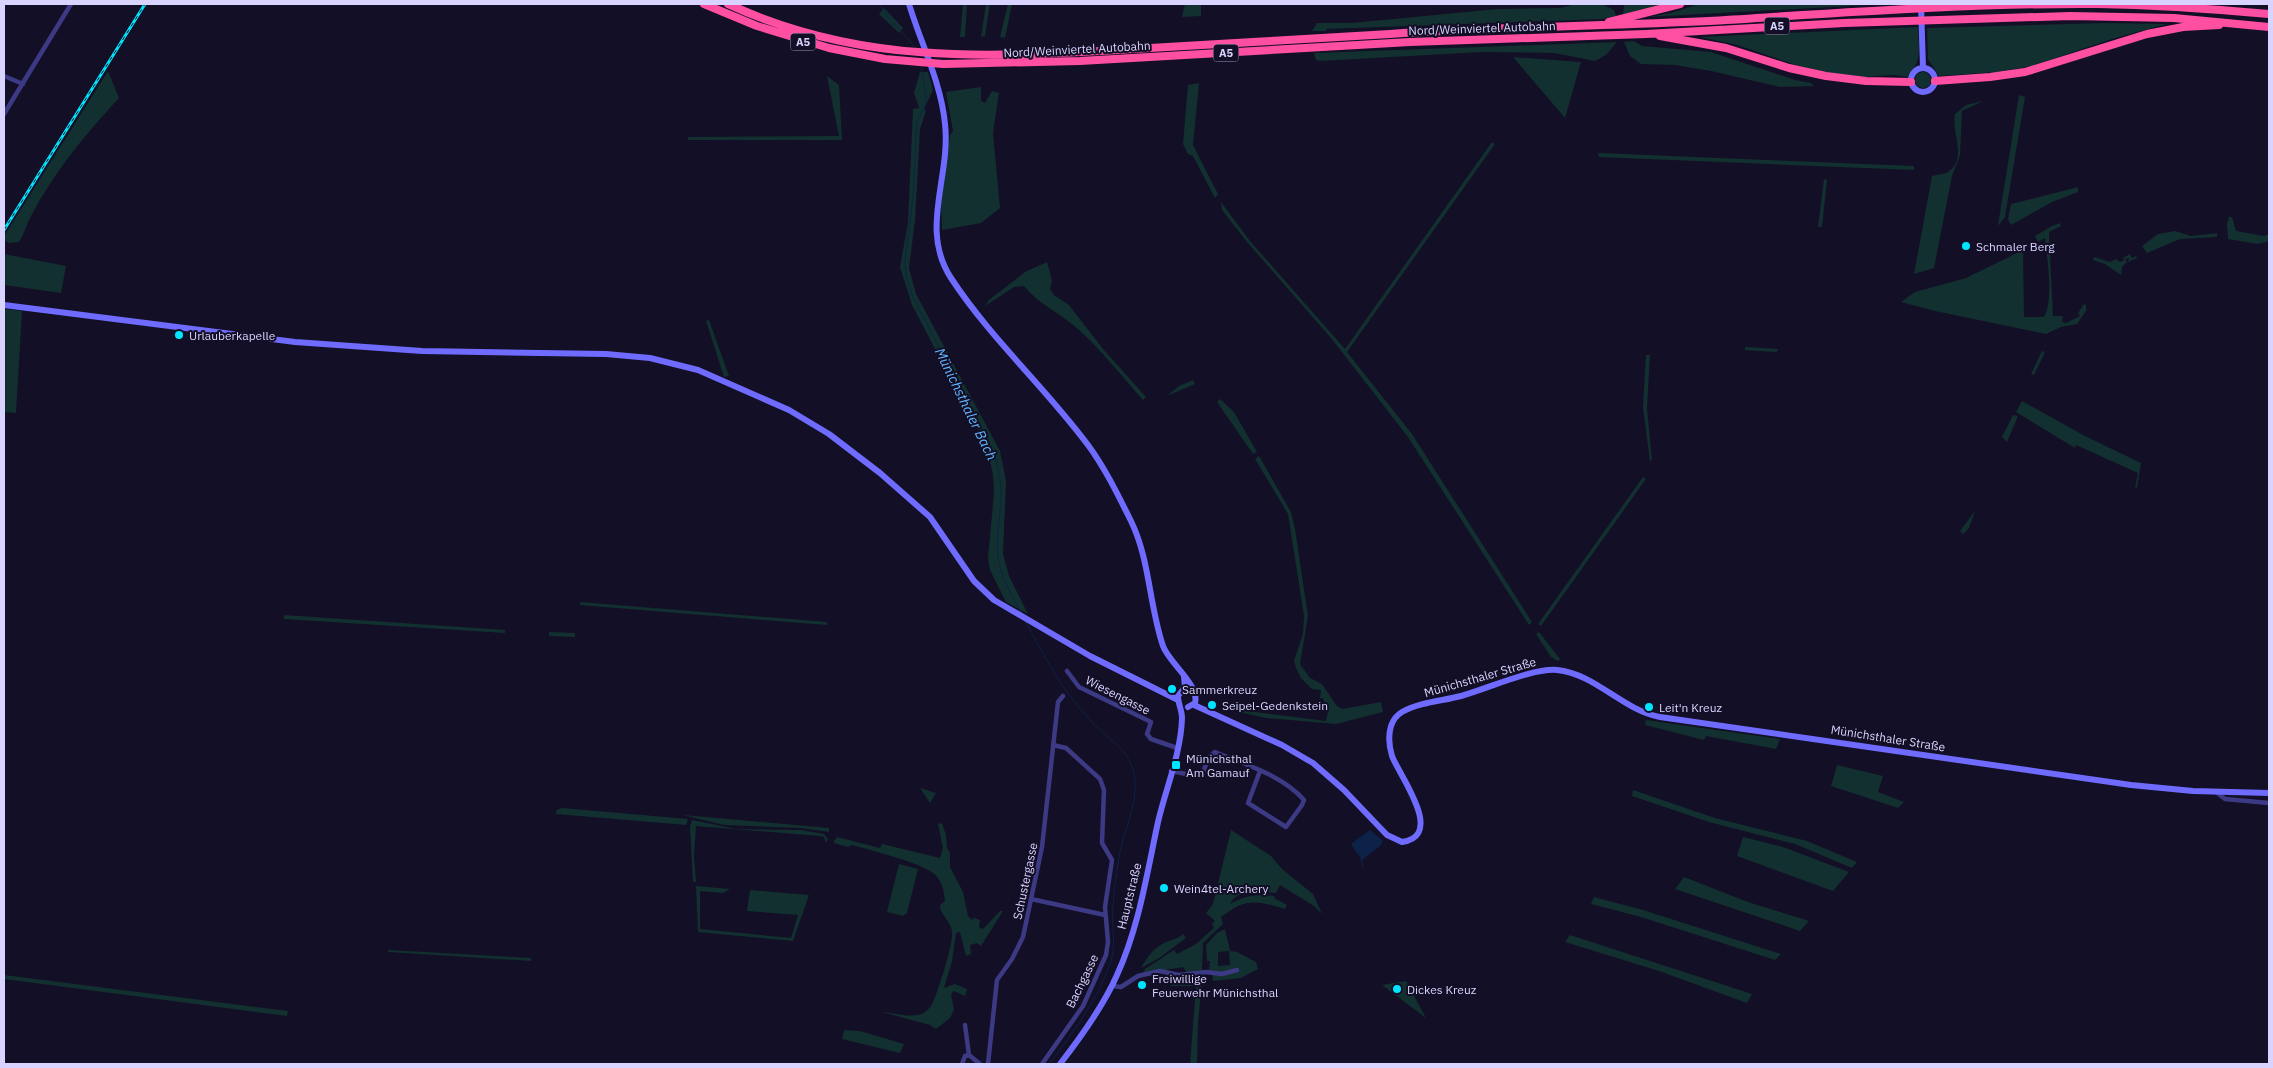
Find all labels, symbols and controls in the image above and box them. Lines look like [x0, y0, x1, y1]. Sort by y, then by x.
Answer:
street label: Nord/Weinviertel Autobahn [1408, 18, 1556, 38]
road number: A5 [1764, 18, 1790, 34]
road number: A5 [790, 34, 816, 51]
street label: Nord/Weinviertel Autobahn [1003, 38, 1151, 60]
road number: A5 [1214, 44, 1238, 62]
place label: Schmaler Berg [1976, 239, 2055, 254]
marker: Schmaler Berg [1960, 240, 1972, 252]
place label: Urlauberkapelle [189, 328, 276, 343]
marker: Urlauberkapelle [173, 329, 185, 341]
water label: Münichsthaler Bach [931, 345, 1001, 463]
street label: Münichsthaler Straße [1422, 654, 1538, 700]
street label: Wiesengasse [1083, 672, 1153, 718]
place label: Sammerkreuz [1182, 682, 1257, 697]
marker: Sammerkreuz [1166, 683, 1178, 695]
place label: Seipel-Gedenkstein [1222, 698, 1328, 713]
marker: Seipel-Gedenkstein [1206, 699, 1218, 711]
place label: Leit'n Kreuz [1659, 700, 1722, 715]
marker: Leit'n Kreuz [1643, 701, 1655, 713]
street label: Münichsthaler Straße [1830, 722, 1947, 755]
place label: Münichsthal Am Gamauf [1186, 751, 1252, 780]
marker: Münichsthal Am Gamauf [1170, 759, 1182, 771]
street label: Schustergasse [1010, 841, 1041, 921]
street label: Hauptstraße [1114, 861, 1145, 931]
place label: Wein4tel-Archery [1174, 881, 1269, 896]
marker: Wein4tel-Archery [1158, 882, 1170, 894]
street label: Bachgasse [1063, 951, 1102, 1010]
place label: Freiwillige Feuerwehr Münichsthal [1152, 971, 1278, 1000]
marker: Freiwillige Feuerwehr Münichsthal [1136, 979, 1148, 991]
place label: Dickes Kreuz [1407, 982, 1477, 997]
marker: Dickes Kreuz [1391, 983, 1403, 995]

